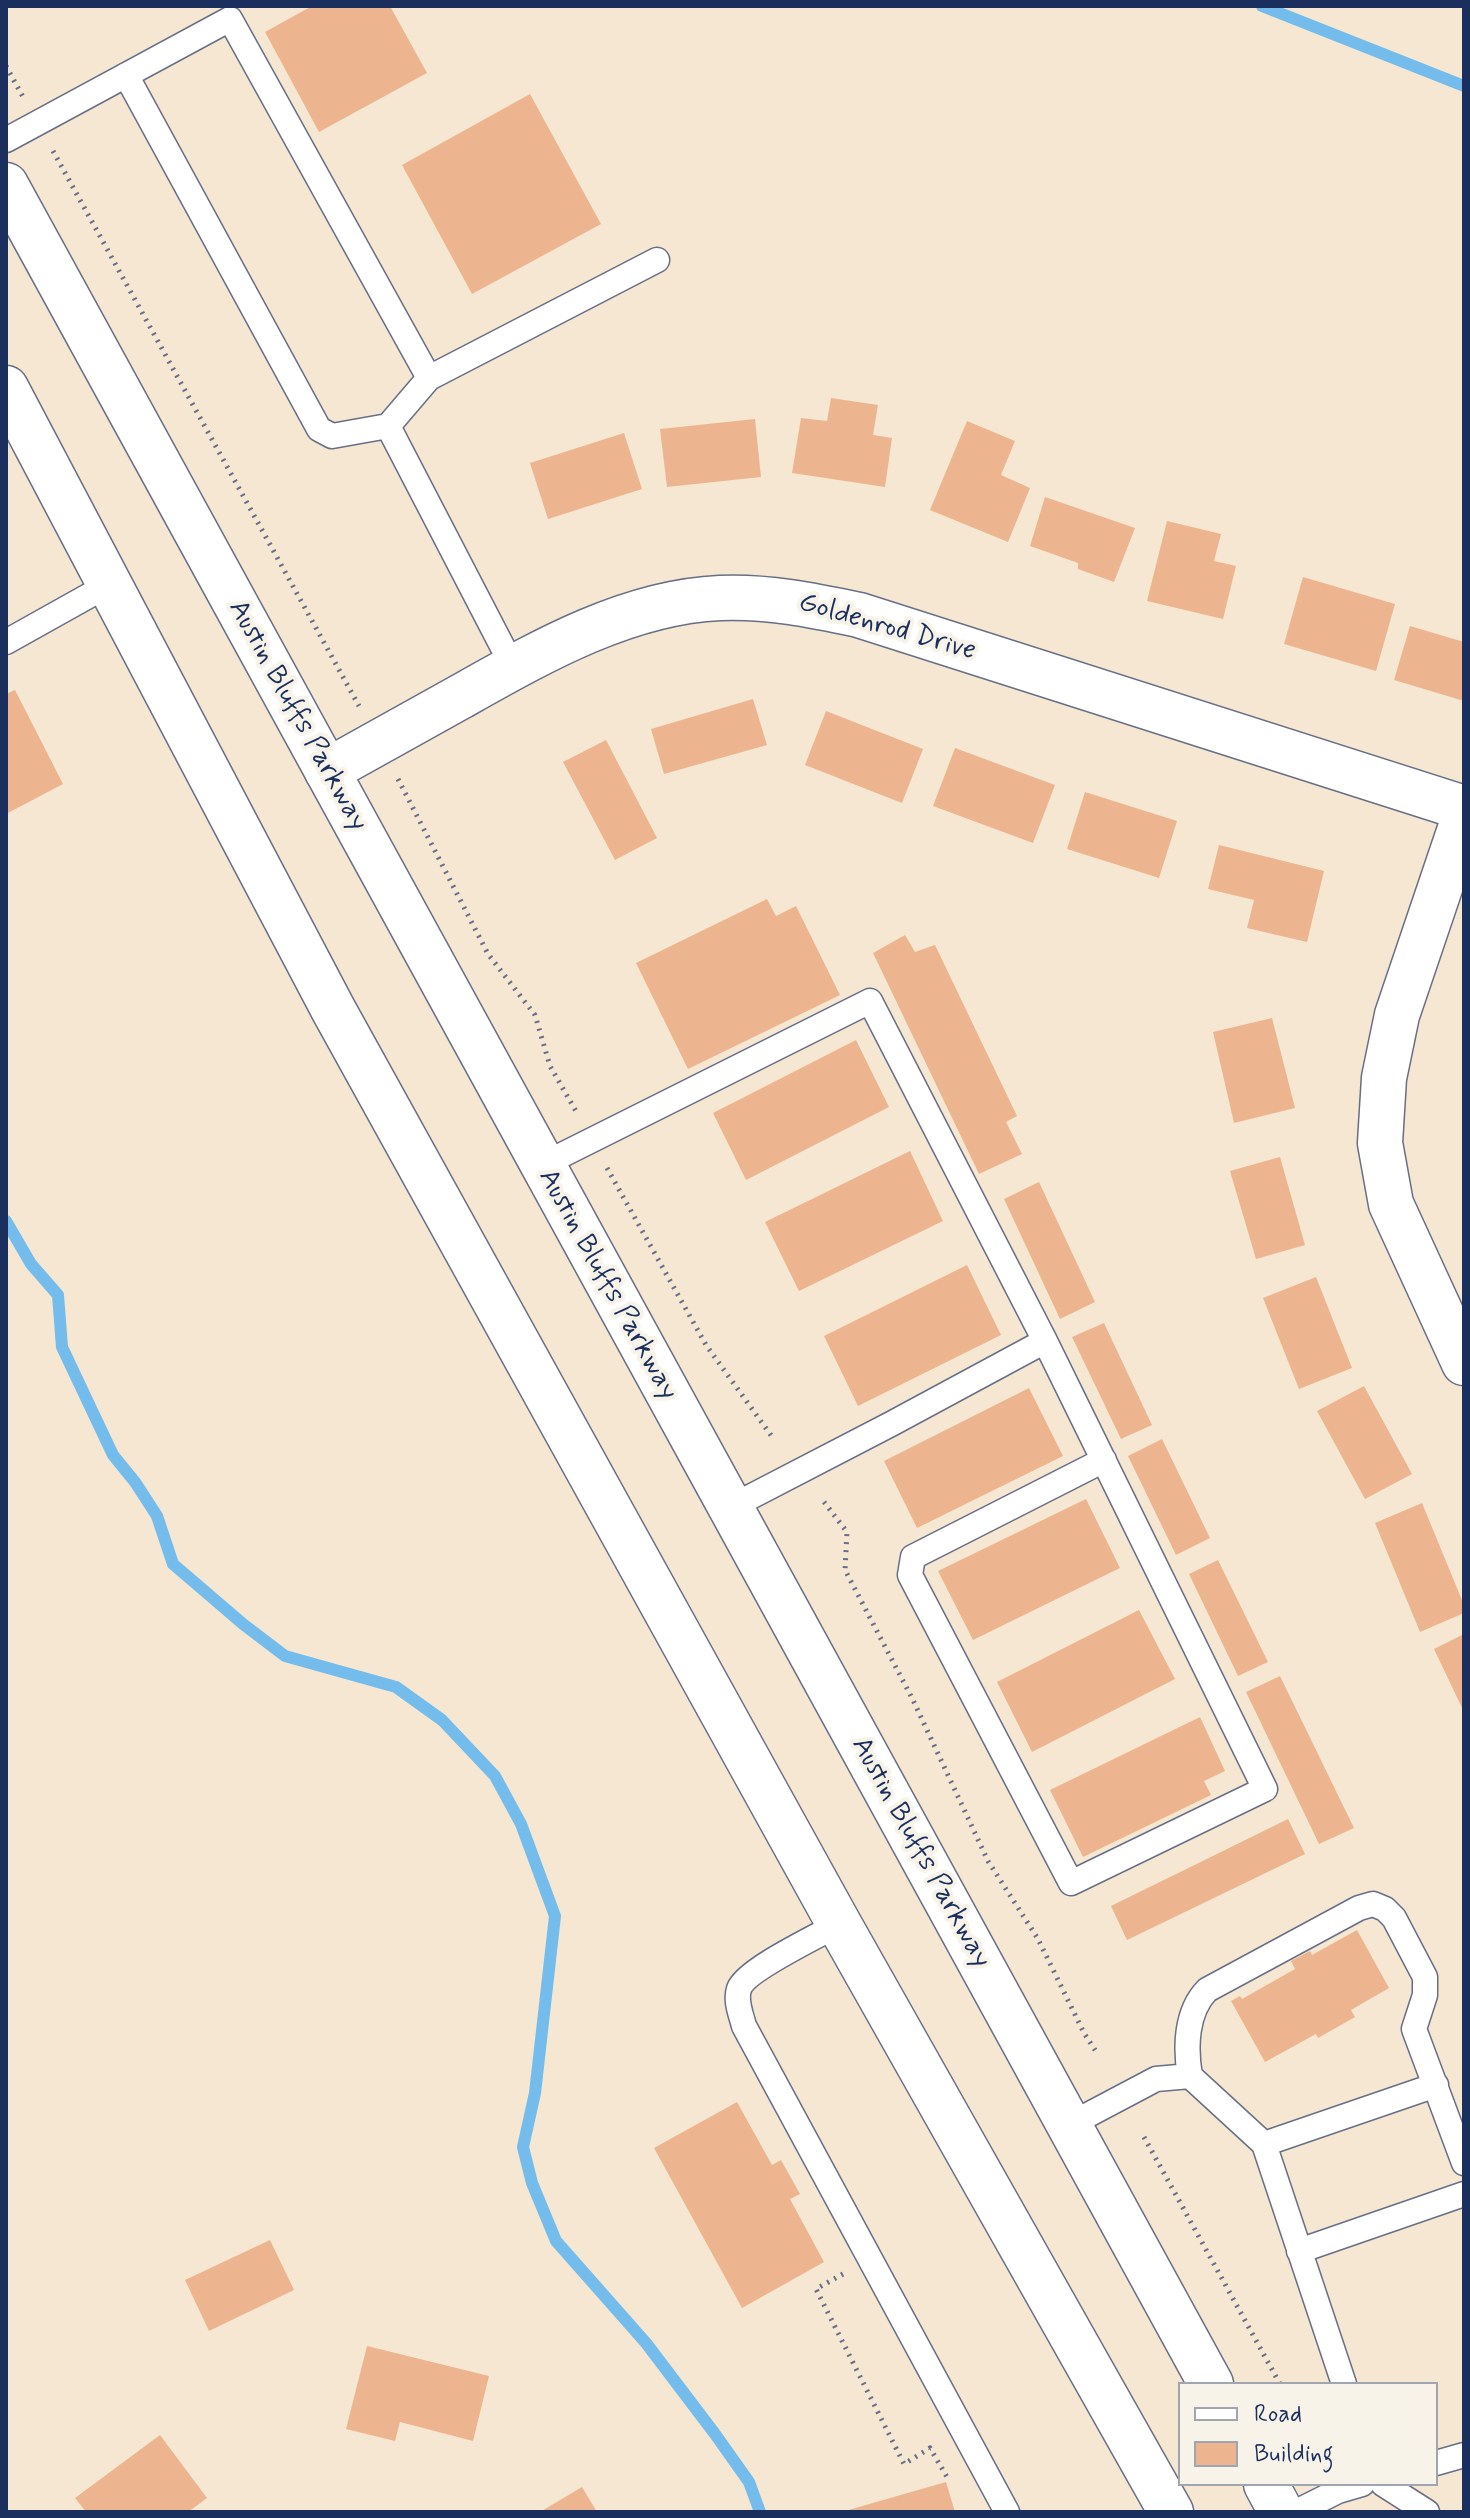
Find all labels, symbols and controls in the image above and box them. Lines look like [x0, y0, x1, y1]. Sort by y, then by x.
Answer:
street label: Goldenrod Drive [794, 587, 980, 669]
street label: Austin Bluffs Parkway [220, 595, 374, 837]
street label: Austin Bluffs Parkway [530, 1164, 684, 1406]
street label: Austin Bluffs Parkway [843, 1732, 997, 1974]
legend [1178, 2382, 1438, 2486]
text: Road [1254, 2399, 1302, 2430]
text: Building [1254, 2439, 1334, 2470]

